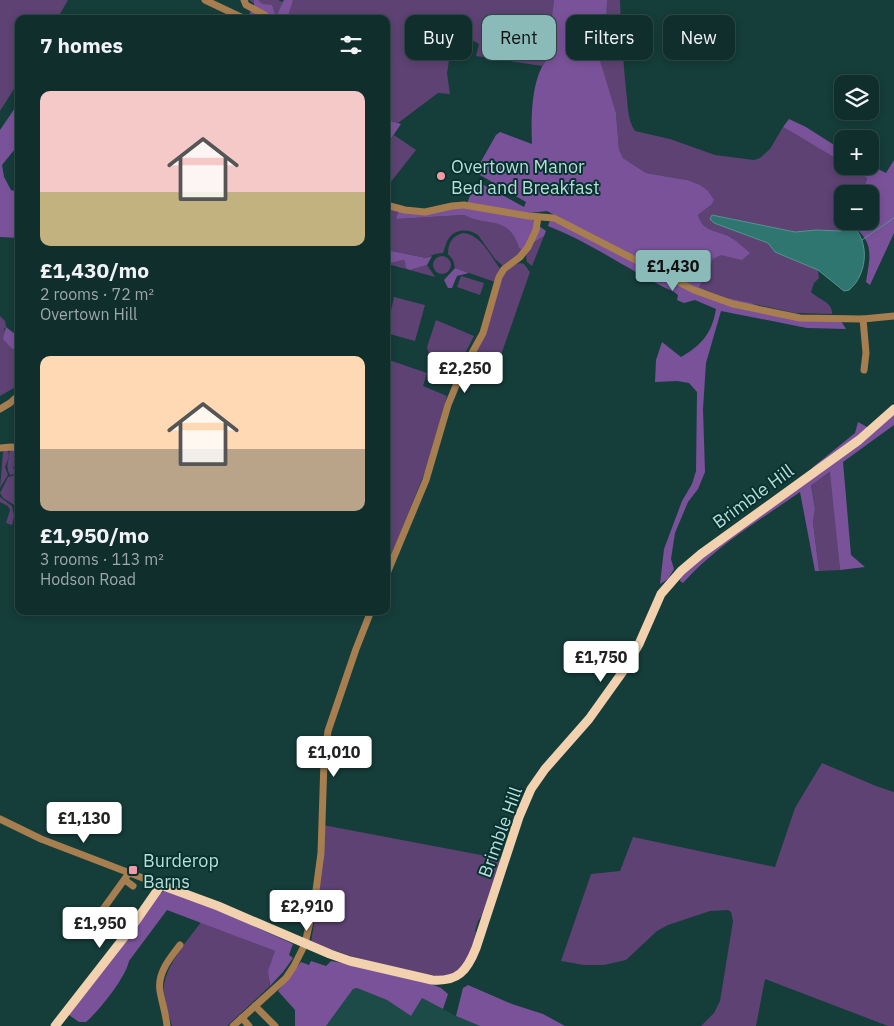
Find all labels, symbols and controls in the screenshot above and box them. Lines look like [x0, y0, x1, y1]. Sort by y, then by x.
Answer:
chip: Buy [405, 15, 472, 60]
chip: Rent [482, 15, 556, 60]
chip: Filters [566, 15, 653, 60]
chip: New [663, 15, 735, 60]
text: 7 homes [40, 31, 123, 59]
icon: filters [337, 31, 365, 59]
map controls [834, 75, 879, 230]
button: layers [834, 75, 879, 120]
icon: home [158, 124, 248, 214]
button: + [834, 130, 879, 175]
place label: Overtown Manor Bed and Breakfast [451, 155, 600, 199]
marker: Overtown Manor Bed and Breakfast [435, 170, 447, 182]
button: − [834, 185, 879, 230]
pin: £1,430 [632, 250, 714, 292]
text: £1,430/mo [40, 256, 149, 284]
text: £1,430 [647, 256, 699, 276]
text: 2 rooms · 72 m² [40, 284, 154, 304]
text: Overtown Hill [40, 304, 137, 324]
pin: £2,250 [424, 352, 506, 394]
text: £2,250 [439, 358, 491, 378]
icon: home [158, 389, 248, 479]
street label: Brimble Hill [708, 459, 798, 533]
text: £1,950/mo [40, 521, 149, 549]
text: 3 rooms · 113 m² [40, 549, 164, 569]
text: Hodson Road [40, 569, 136, 589]
pin: £1,750 [560, 640, 642, 683]
text: £1,750 [575, 647, 627, 667]
pin: £1,010 [293, 736, 375, 778]
text: £1,010 [308, 742, 360, 762]
street label: Brimble Hill [473, 783, 527, 881]
pin: £1,130 [43, 802, 125, 844]
text: £1,130 [58, 808, 110, 828]
place label: Burderop Barns [143, 849, 219, 893]
marker: Burderop Barns [127, 864, 139, 876]
pin: £2,910 [266, 890, 348, 932]
text: £2,910 [281, 896, 333, 916]
pin: £1,950 [59, 906, 141, 949]
text: £1,950 [74, 913, 126, 933]

